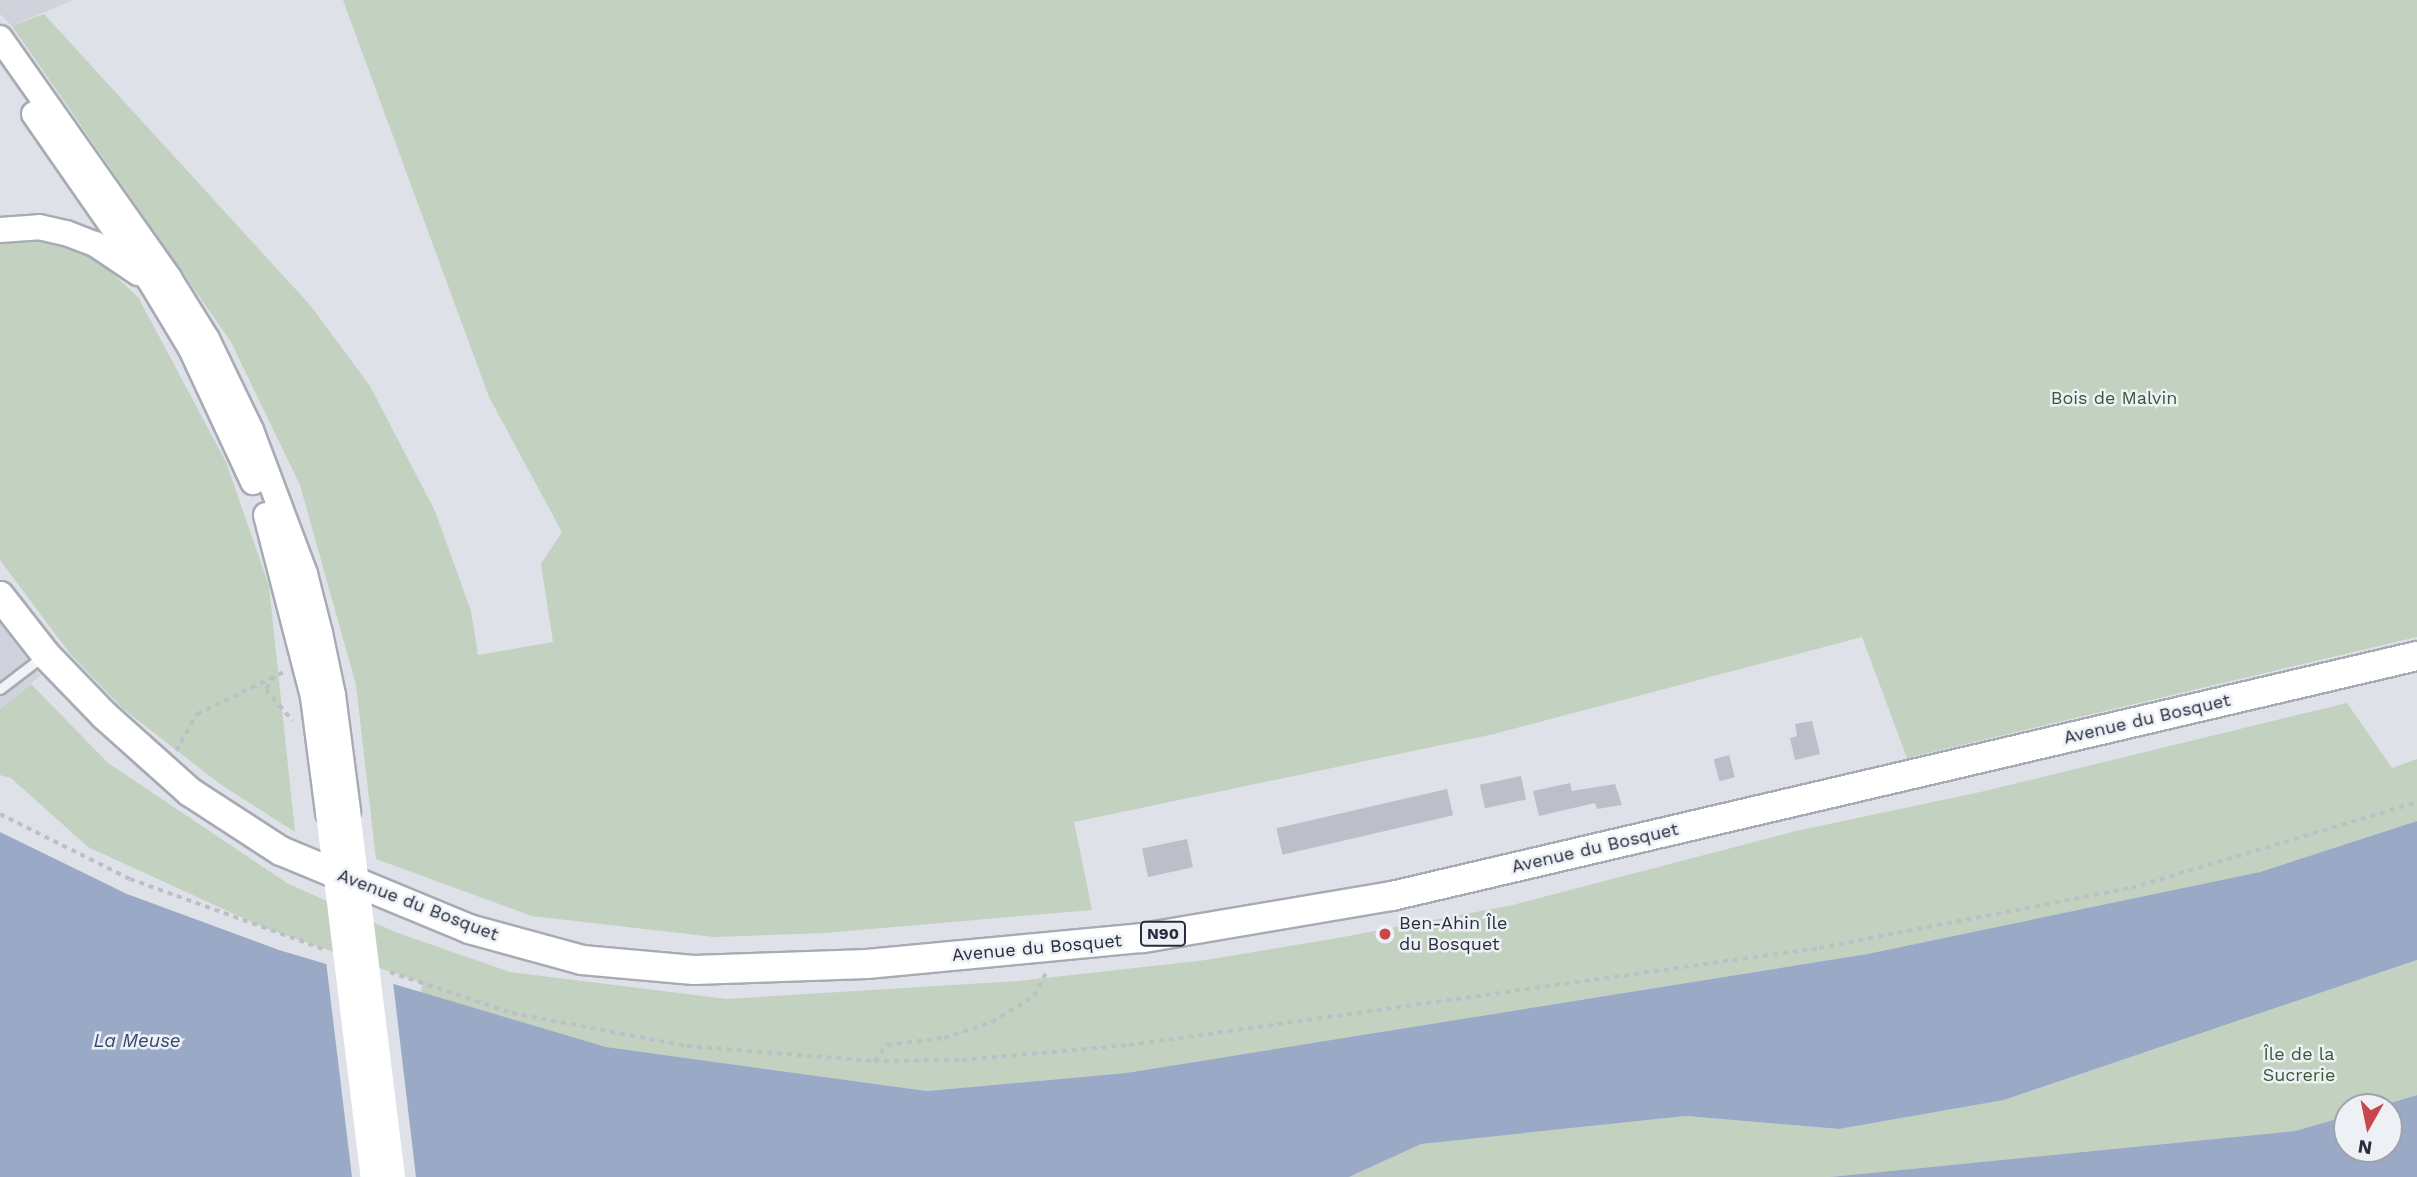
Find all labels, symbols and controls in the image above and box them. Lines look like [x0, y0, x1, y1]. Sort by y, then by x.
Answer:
park label: Bois de Malvin [2051, 387, 2177, 409]
street label: Avenue du Bosquet [2062, 689, 2232, 749]
street label: Avenue du Bosquet [1510, 818, 1680, 878]
street label: Avenue du Bosquet [335, 864, 501, 946]
place label: Ben-Ahin Île du Bosquet [1399, 913, 1507, 956]
road number: N90 [1138, 922, 1188, 946]
marker: Ben-Ahin Île du Bosquet [1377, 926, 1393, 942]
street label: Avenue du Bosquet [951, 930, 1123, 966]
water label: La Meuse [93, 1030, 181, 1052]
park label: Île de la Sucrerie [2263, 1044, 2335, 1086]
north arrow [2333, 1093, 2403, 1163]
text: N [2356, 1135, 2374, 1160]

